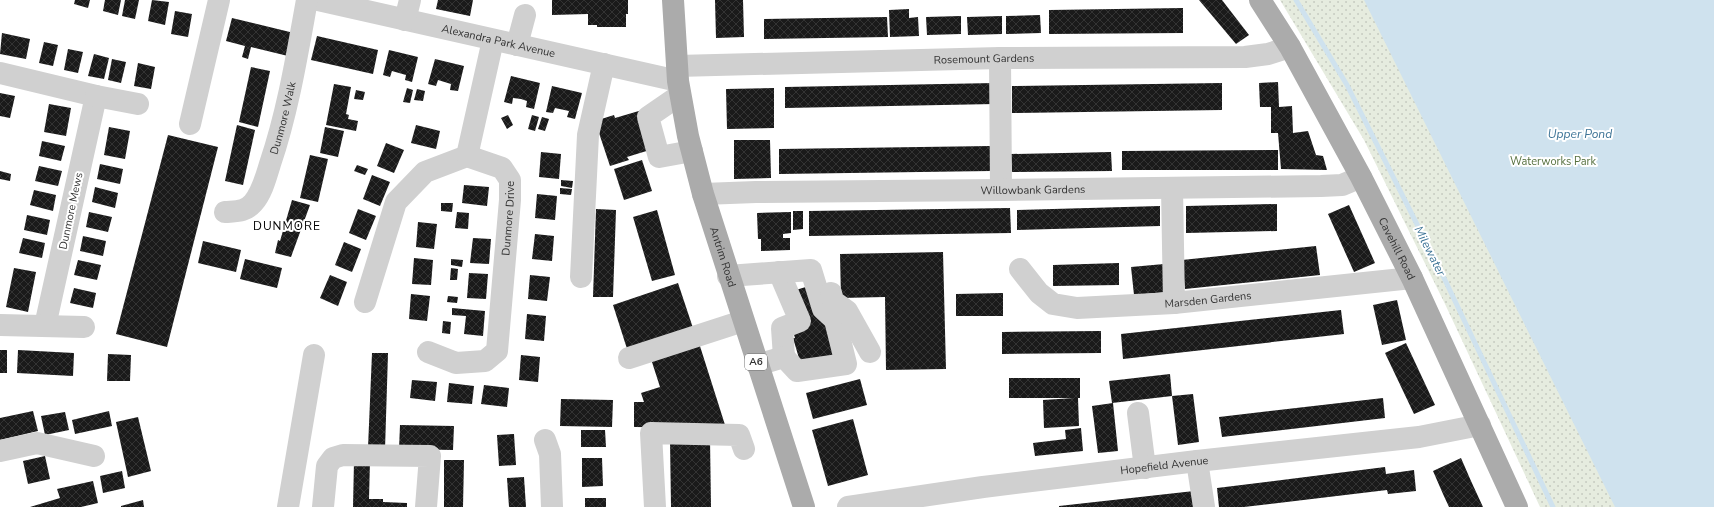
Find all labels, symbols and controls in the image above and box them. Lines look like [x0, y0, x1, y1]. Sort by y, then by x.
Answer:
street label: Alexandra Park Avenue [440, 21, 557, 61]
street label: Rosemount Gardens [933, 50, 1034, 67]
street label: Dunmore Walk [266, 80, 299, 156]
water label: Upper Pond [1548, 126, 1612, 142]
park label: Waterworks Park [1510, 154, 1596, 169]
street label: Dunmore Mews [56, 171, 86, 251]
street label: Dunmore Drive [498, 181, 518, 256]
street label: Willowbank Gardens [980, 181, 1085, 198]
street label: Cavehill Road [1375, 215, 1419, 282]
district label: DUNMORE [253, 218, 321, 234]
water label: Milewater [1411, 223, 1450, 279]
street label: Antrim Road [707, 225, 740, 289]
street label: Marsden Gardens [1164, 287, 1252, 311]
road number: A6 [745, 354, 767, 370]
street label: Hopefield Avenue [1119, 452, 1209, 478]

